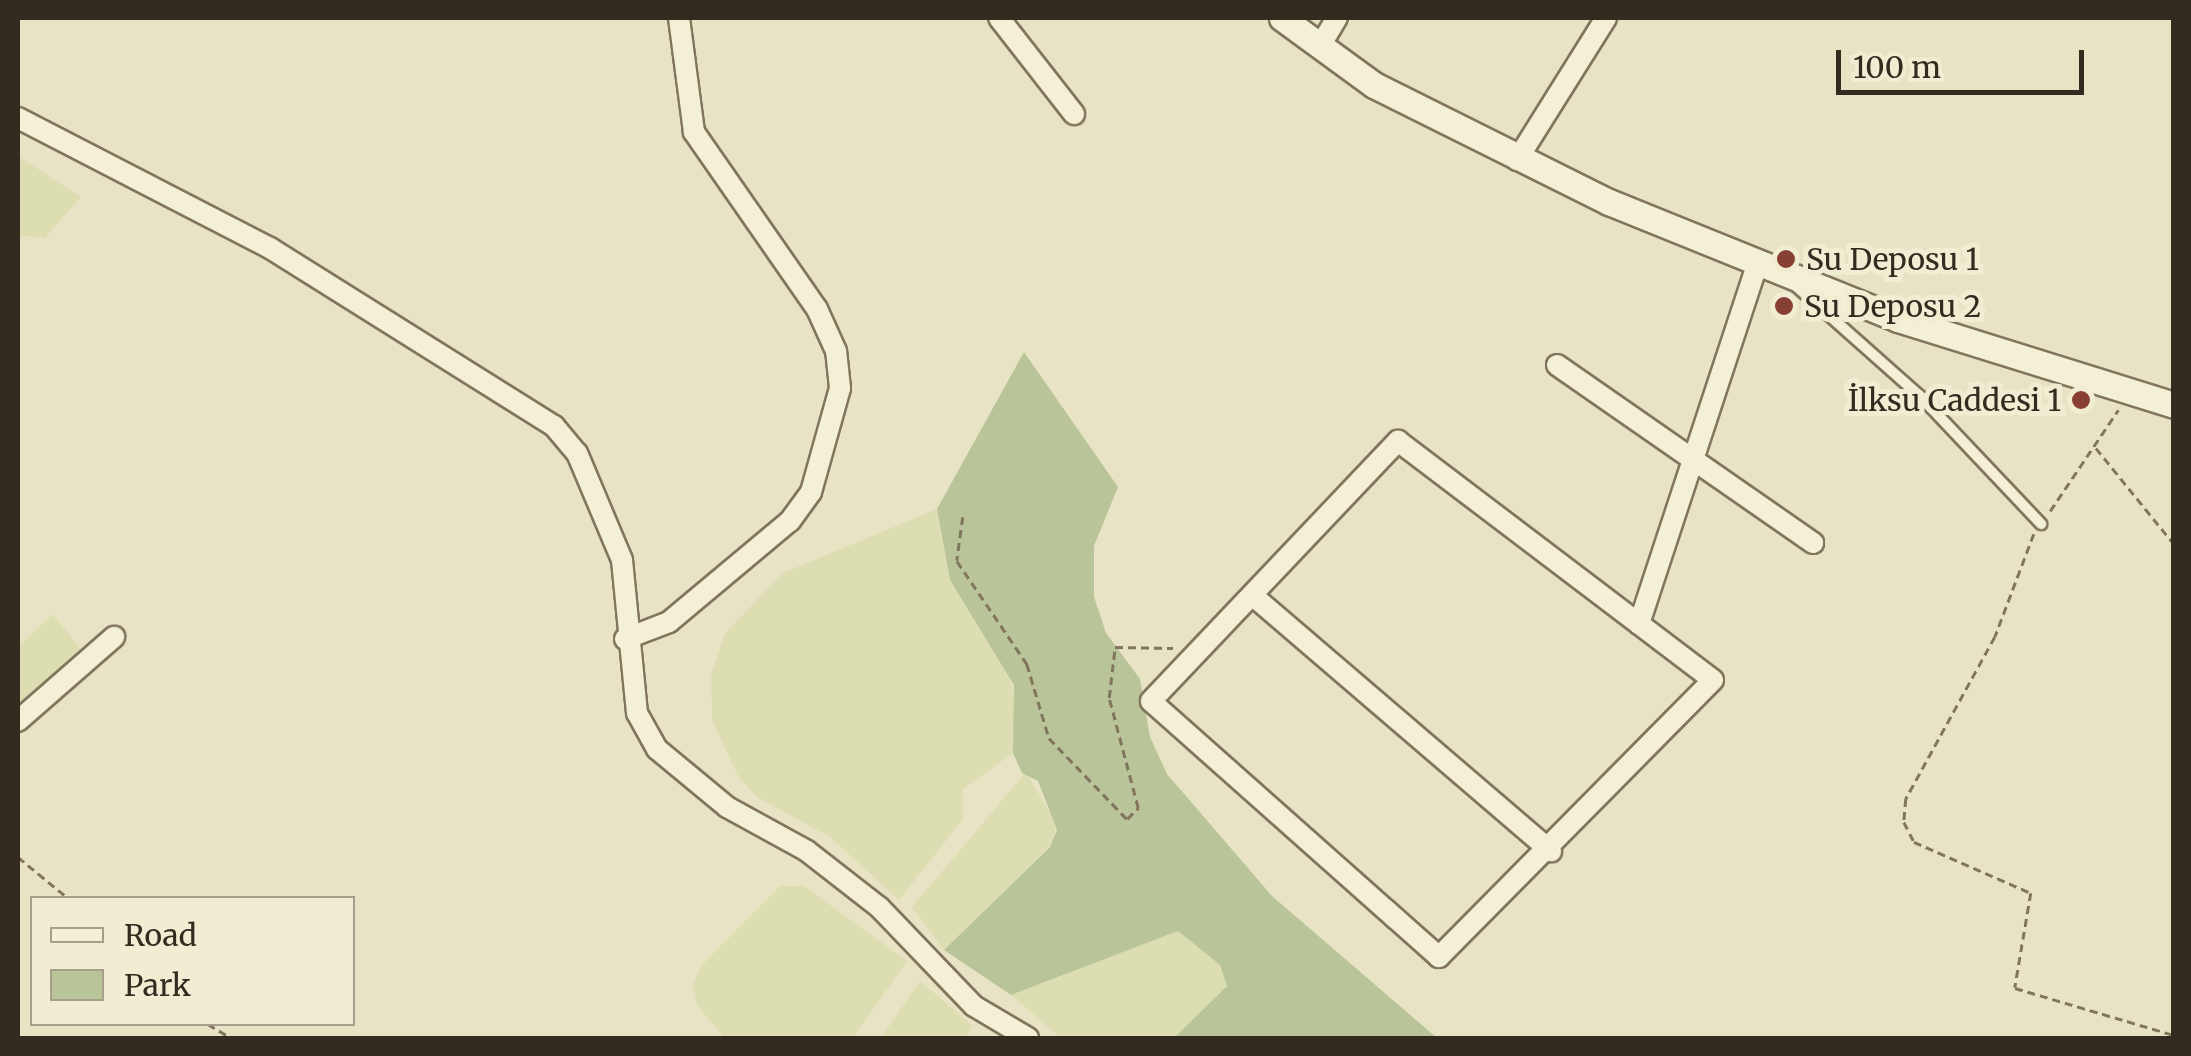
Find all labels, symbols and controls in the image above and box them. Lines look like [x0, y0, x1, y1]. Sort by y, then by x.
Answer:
scale bar [1841, 30, 2088, 92]
text: 100 m [1853, 48, 1941, 86]
place label: Su Deposu 1 [1806, 241, 1979, 277]
marker: Su Deposu 1 [1775, 248, 1797, 270]
place label: Su Deposu 2 [1804, 288, 1981, 324]
marker: Su Deposu 2 [1773, 295, 1795, 317]
place label: İlksu Caddesi 1 [1848, 382, 2061, 418]
marker: İlksu Caddesi 1 [2070, 389, 2092, 411]
legend [30, 896, 355, 1026]
text: Road [124, 916, 197, 954]
text: Park [124, 966, 191, 1004]

